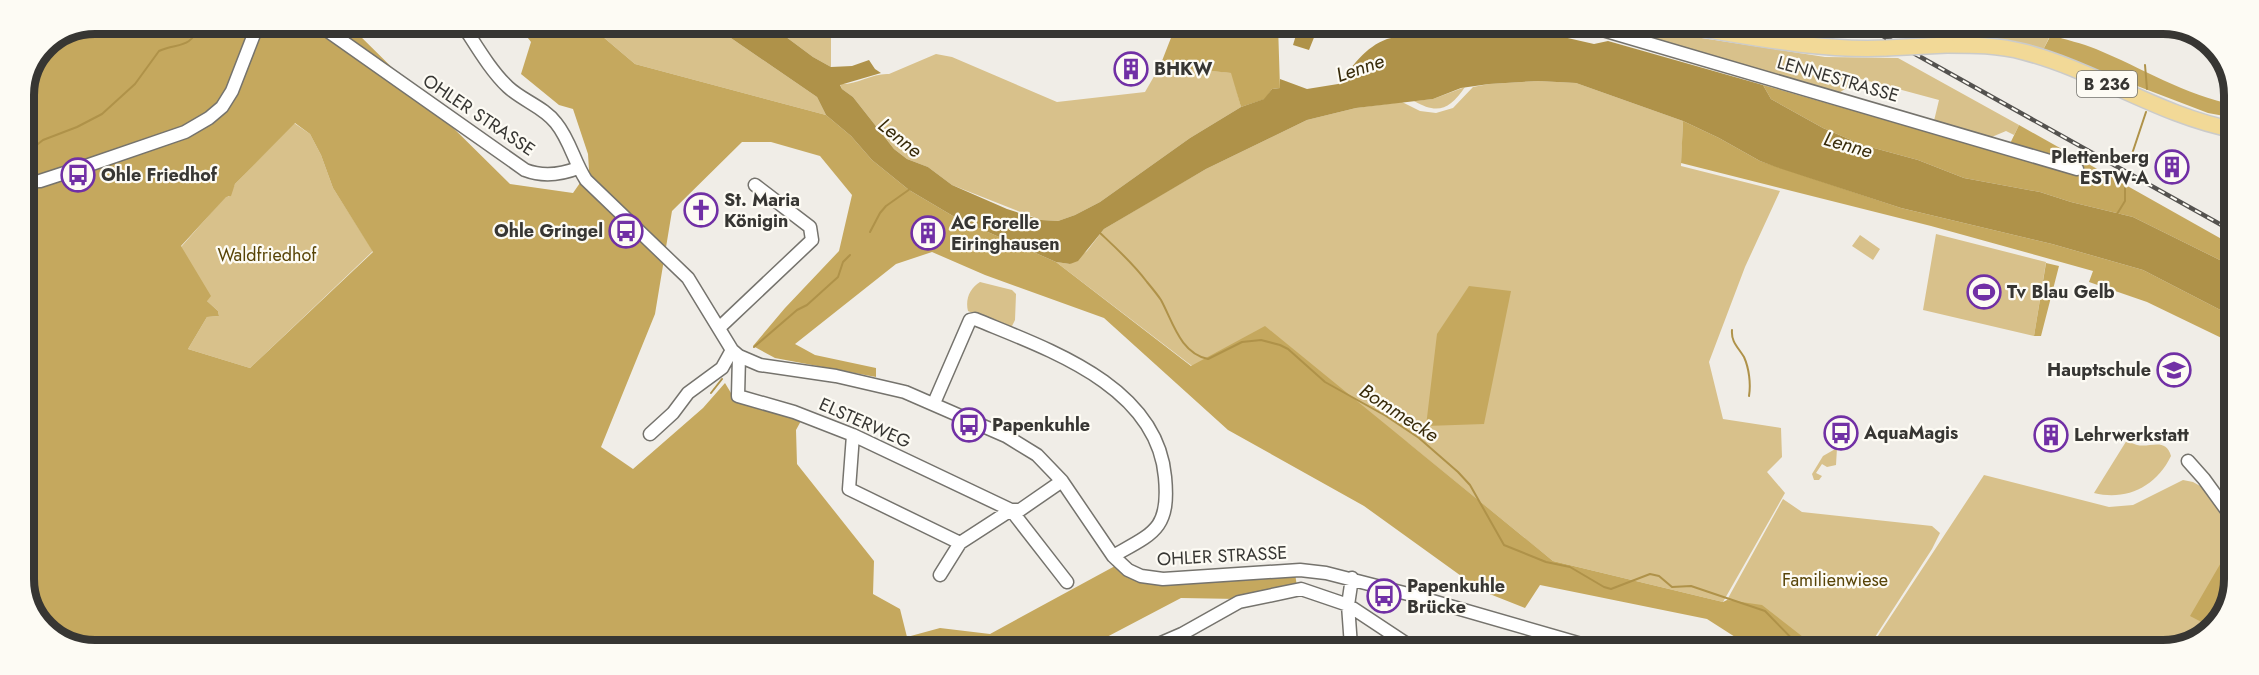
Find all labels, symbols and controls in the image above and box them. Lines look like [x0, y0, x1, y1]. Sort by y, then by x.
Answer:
water label: Lenne [1332, 46, 1388, 90]
street label: LENNESTRASSE [1774, 49, 1902, 109]
building icon: BHKW [1113, 51, 1149, 87]
place label: BHKW [1154, 56, 1213, 82]
street label: OHLER STRASSE [418, 68, 540, 162]
road number: B 236 [2077, 71, 2137, 97]
water label: Lenne [872, 111, 928, 165]
water label: Lenne [1820, 124, 1876, 166]
place label: Plettenberg ESTW-A [2051, 144, 2150, 191]
building icon: Plettenberg ESTW-A [2154, 149, 2190, 185]
bus stop icon: Ohle Friedhof [60, 157, 96, 193]
place label: Ohle Friedhof [101, 162, 218, 188]
place label: St. Maria Königin [724, 187, 800, 234]
church icon: St. Maria Königin [683, 192, 719, 228]
place label: AC Forelle Eiringhausen [950, 210, 1060, 257]
bus stop icon: Ohle Gringel [608, 213, 644, 249]
building icon: AC Forelle Eiringhausen [910, 215, 946, 251]
place label: Ohle Gringel [494, 218, 603, 244]
park label: Waldfriedhof [217, 242, 317, 268]
sports icon: Tv Blau Gelb [1966, 274, 2002, 310]
place label: Tv Blau Gelb [2007, 279, 2115, 305]
school or university icon: Hauptschule [2156, 352, 2192, 388]
place label: Hauptschule [2047, 357, 2151, 383]
water label: Bommecke [1354, 377, 1444, 449]
street label: ELSTERWEG [815, 391, 915, 455]
bus stop icon: Papenkuhle [951, 407, 987, 443]
place label: Papenkuhle [992, 412, 1090, 438]
bus stop icon: AquaMagis [1823, 415, 1859, 451]
building icon: Lehrwerkstatt [2033, 417, 2069, 453]
place label: AquaMagis [1863, 420, 1958, 446]
place label: Lehrwerkstatt [2074, 422, 2189, 448]
street label: OHLER STRASSE [1156, 540, 1288, 572]
park label: Familienwiese [1782, 567, 1888, 593]
place label: Papenkuhle Brücke [1407, 573, 1505, 620]
bus stop icon: Papenkuhle Brücke [1366, 578, 1402, 614]

